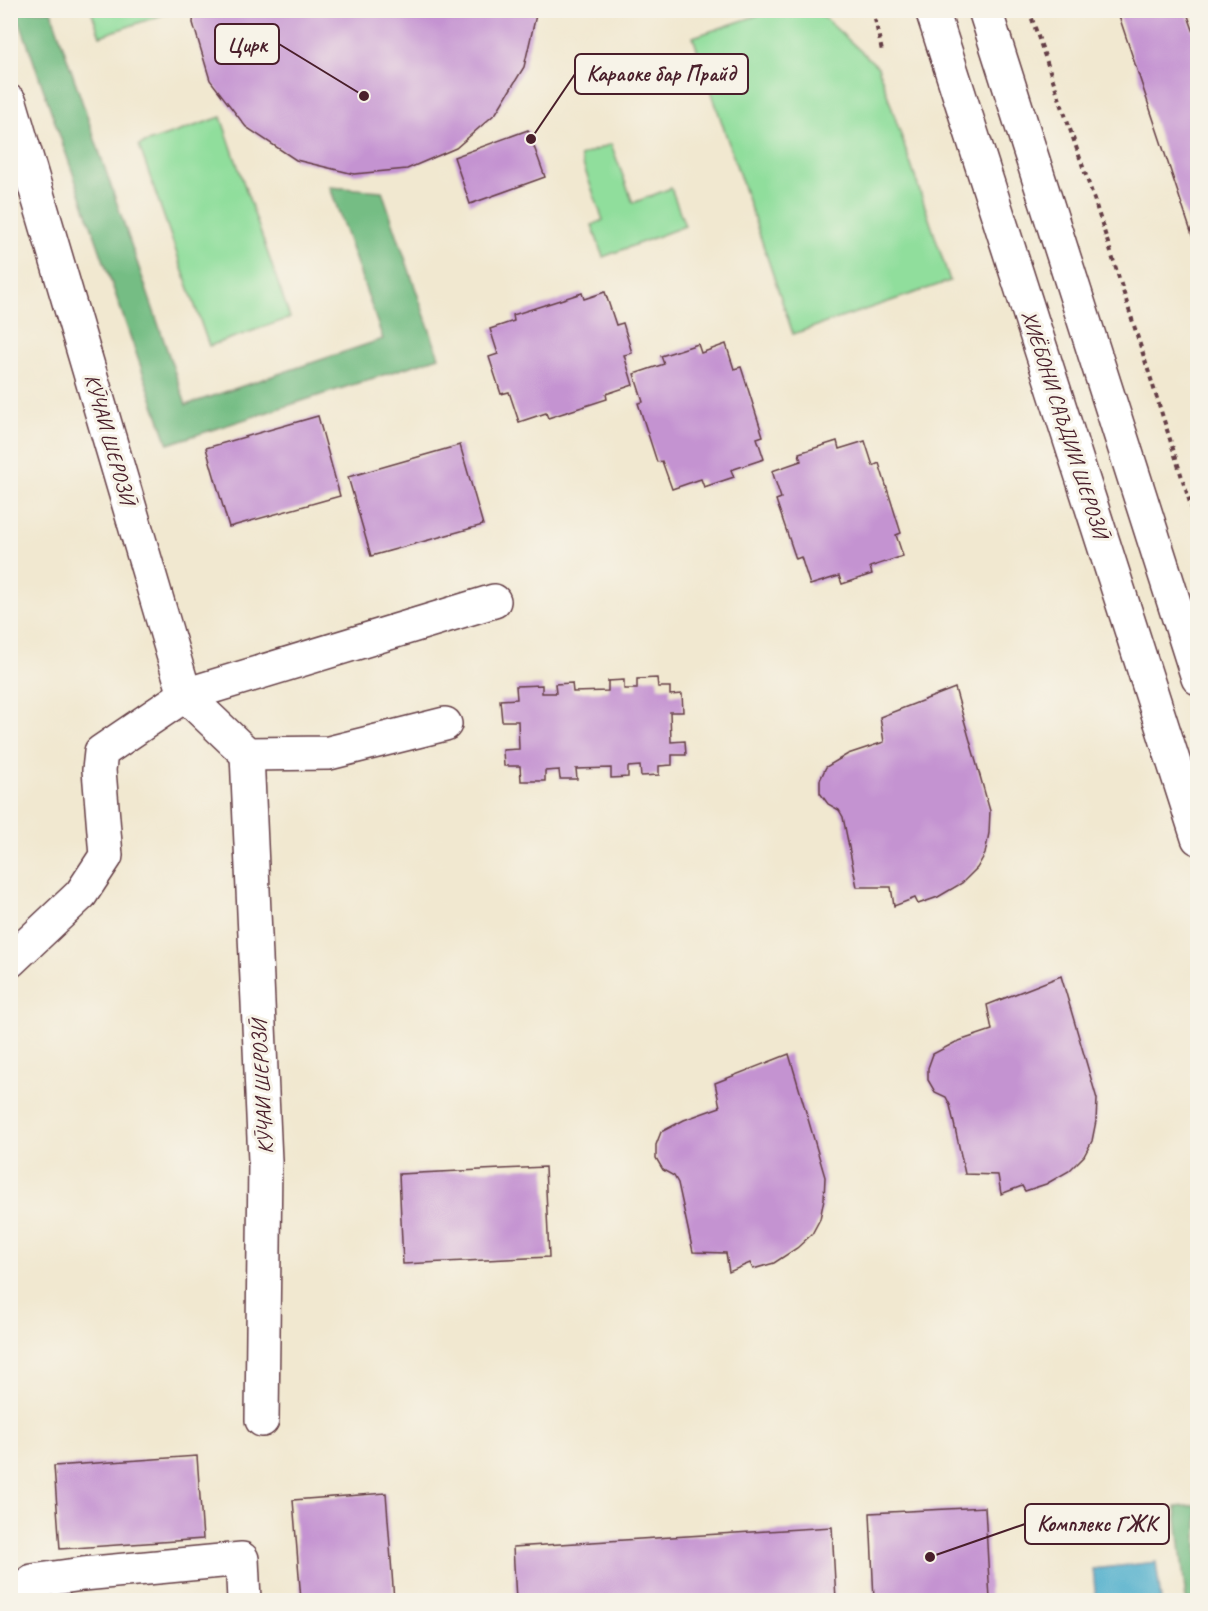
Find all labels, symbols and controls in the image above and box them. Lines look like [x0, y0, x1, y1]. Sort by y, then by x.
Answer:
callout: Цирк [215, 24, 279, 64]
text: Цирк [227, 31, 269, 59]
callout: Караоке бар Прайд [575, 54, 748, 94]
text: Караоке бар Прайд [587, 60, 738, 88]
street label: ХИЁБОНИ САЪДИИ ШЕРОЗӢ [1016, 307, 1115, 545]
street label: КӮЧАИ ШЕРОЗӢ [79, 371, 142, 511]
street label: КӮЧАИ ШЕРОЗӢ [245, 1015, 278, 1155]
callout: Комплекс ГЖК [1025, 1504, 1169, 1544]
text: Комплекс ГЖК [1037, 1510, 1160, 1538]

